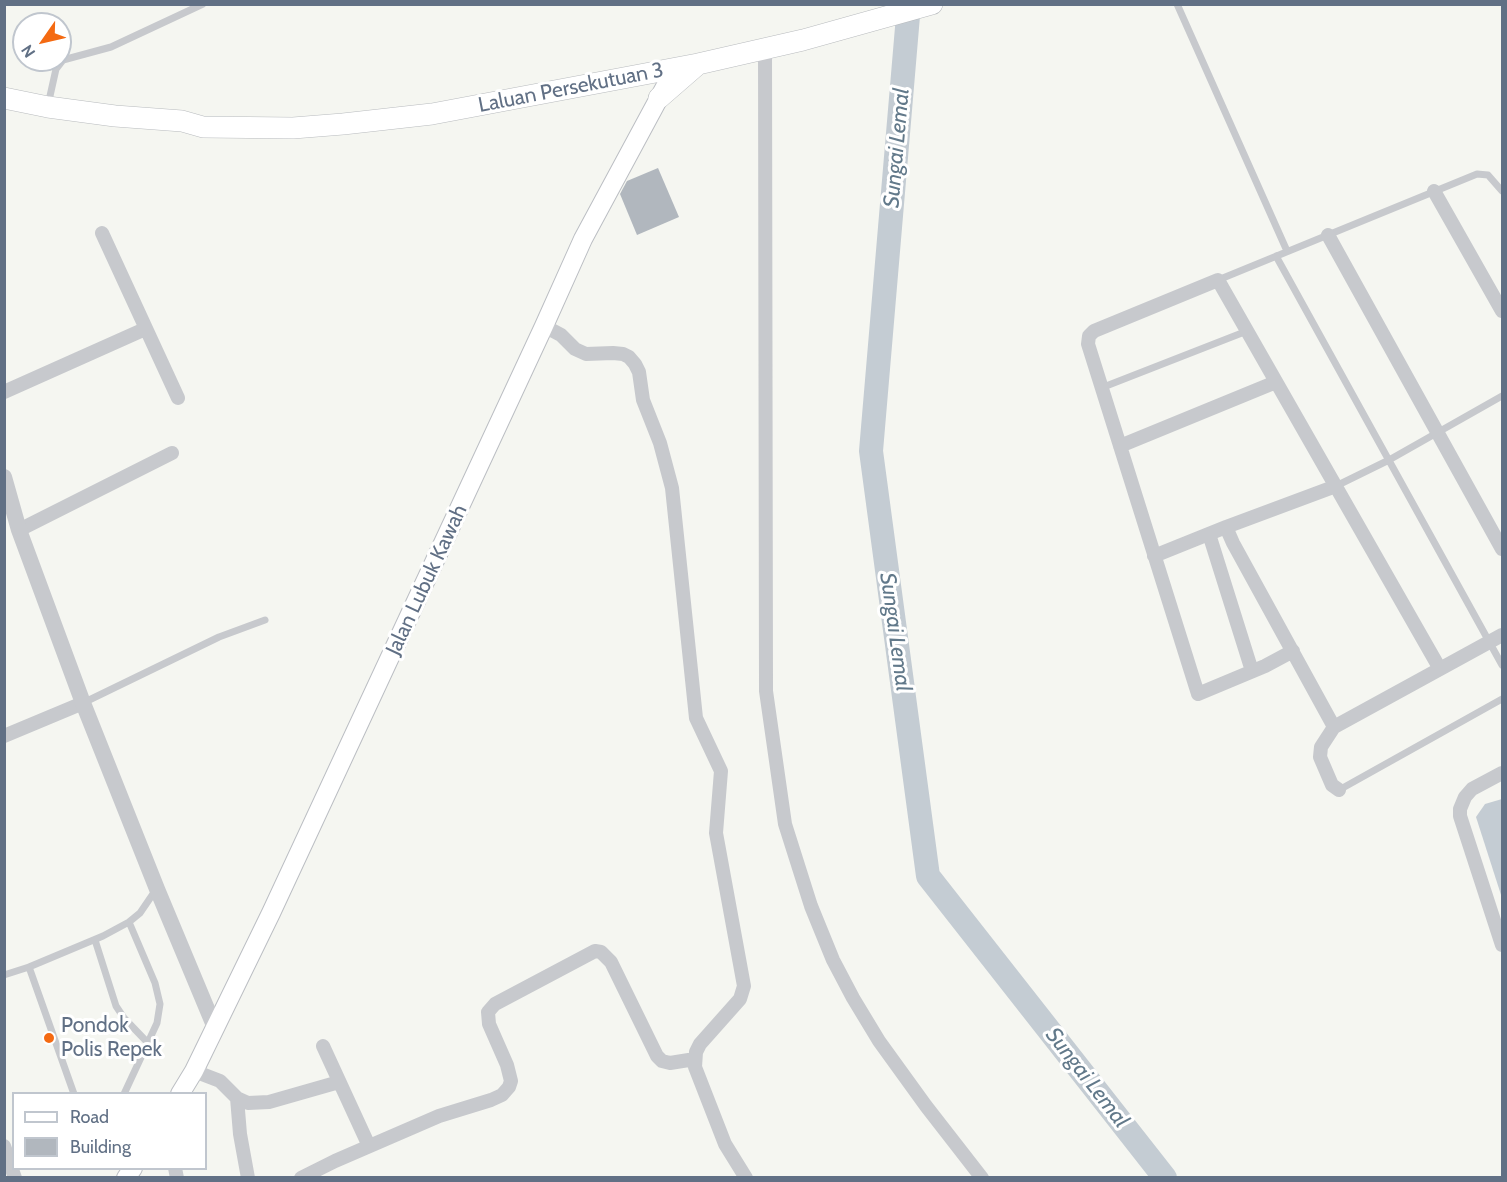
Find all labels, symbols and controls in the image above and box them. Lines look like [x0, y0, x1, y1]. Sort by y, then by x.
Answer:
north arrow [12, 12, 72, 72]
text: N [17, 41, 39, 61]
street label: Laluan Persekutuan 3 [476, 58, 666, 118]
water label: Sungai Lemal [879, 87, 915, 209]
street label: Jalan Lubuk Kawah [381, 501, 473, 659]
water label: Sungai Lemal [874, 571, 916, 693]
place label: Pondok Polis Repek [61, 1013, 162, 1063]
water label: Sungai Lemal [1040, 1023, 1134, 1133]
marker: Pondok Polis Repek [42, 1031, 56, 1045]
legend [12, 1092, 207, 1170]
text: Road [70, 1106, 109, 1128]
text: Building [70, 1136, 131, 1158]

